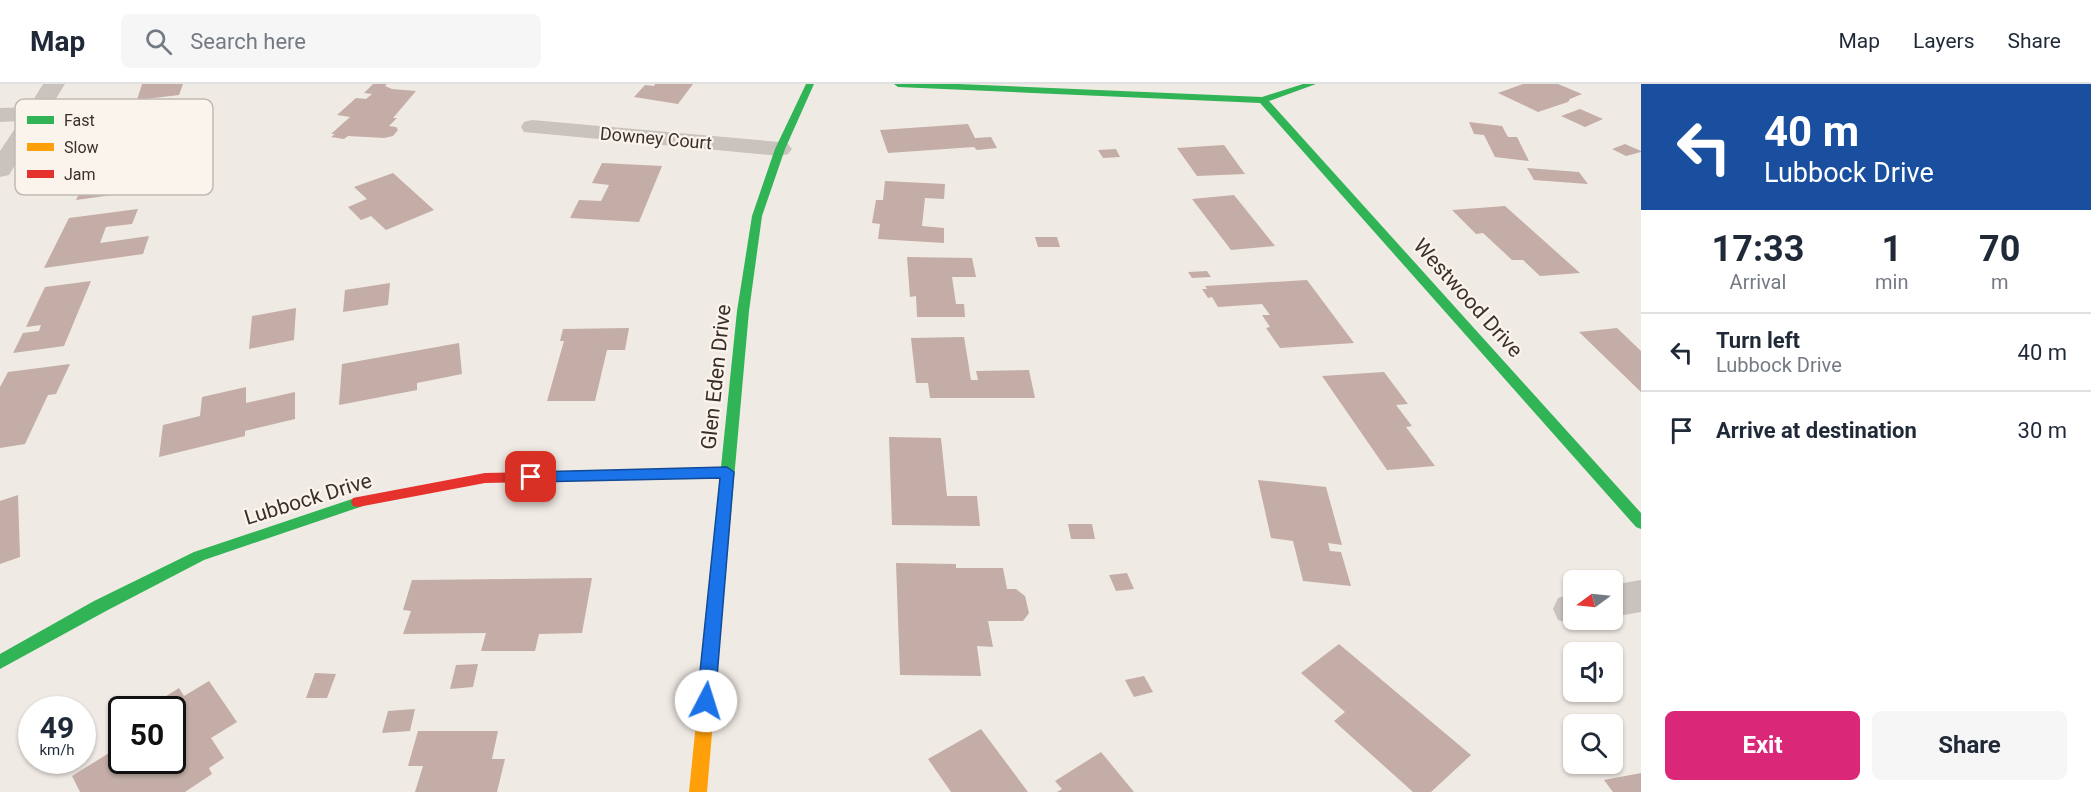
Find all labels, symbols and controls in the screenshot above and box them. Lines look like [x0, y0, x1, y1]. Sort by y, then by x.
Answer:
search box [121, 14, 541, 68]
text: Map [30, 25, 85, 58]
icon: search [142, 25, 175, 58]
text: Search here [190, 29, 306, 54]
text: Map [1838, 29, 1880, 53]
text: Layers [1913, 29, 1974, 53]
text: Share [2007, 29, 2061, 53]
legend [15, 99, 213, 195]
text: 40 m [1764, 107, 1859, 156]
icon: left [1665, 108, 1743, 186]
text: Fast [64, 111, 95, 130]
street label: Downey Court [599, 123, 713, 153]
text: Slow [64, 138, 99, 157]
text: Lubbock Drive [1764, 157, 1934, 189]
text: Jam [64, 165, 96, 184]
text: 17:33 [1712, 228, 1804, 270]
text: 1 [1881, 228, 1902, 270]
text: 70 [1979, 228, 2020, 270]
street label: Westwood Drive [1409, 234, 1527, 362]
text: Arrival [1730, 270, 1786, 294]
text: min [1875, 270, 1908, 294]
text: m [1991, 270, 2008, 294]
street label: Glen Eden Drive [696, 303, 736, 451]
text: Turn left [1716, 328, 1800, 353]
icon: left [1665, 336, 1698, 369]
text: 40 m [2018, 340, 2067, 365]
text: Lubbock Drive [1716, 353, 1842, 377]
icon: arrive [1665, 414, 1698, 447]
text: Arrive at destination [1716, 418, 1917, 443]
text: 30 m [2018, 418, 2067, 443]
pin [505, 451, 556, 502]
icon: arrive [514, 460, 547, 493]
street label: Lubbock Drive [241, 468, 375, 530]
north arrow [1563, 570, 1623, 630]
map controls [1563, 570, 1623, 774]
button: sound [1563, 642, 1623, 702]
position arrow [674, 669, 738, 733]
speed limit sign: 50 [108, 696, 186, 774]
text: 49 [40, 710, 74, 745]
button: Exit [1665, 711, 1860, 780]
button: Share [1872, 711, 2067, 780]
button: search [1563, 714, 1623, 774]
text: km/h [39, 741, 75, 759]

